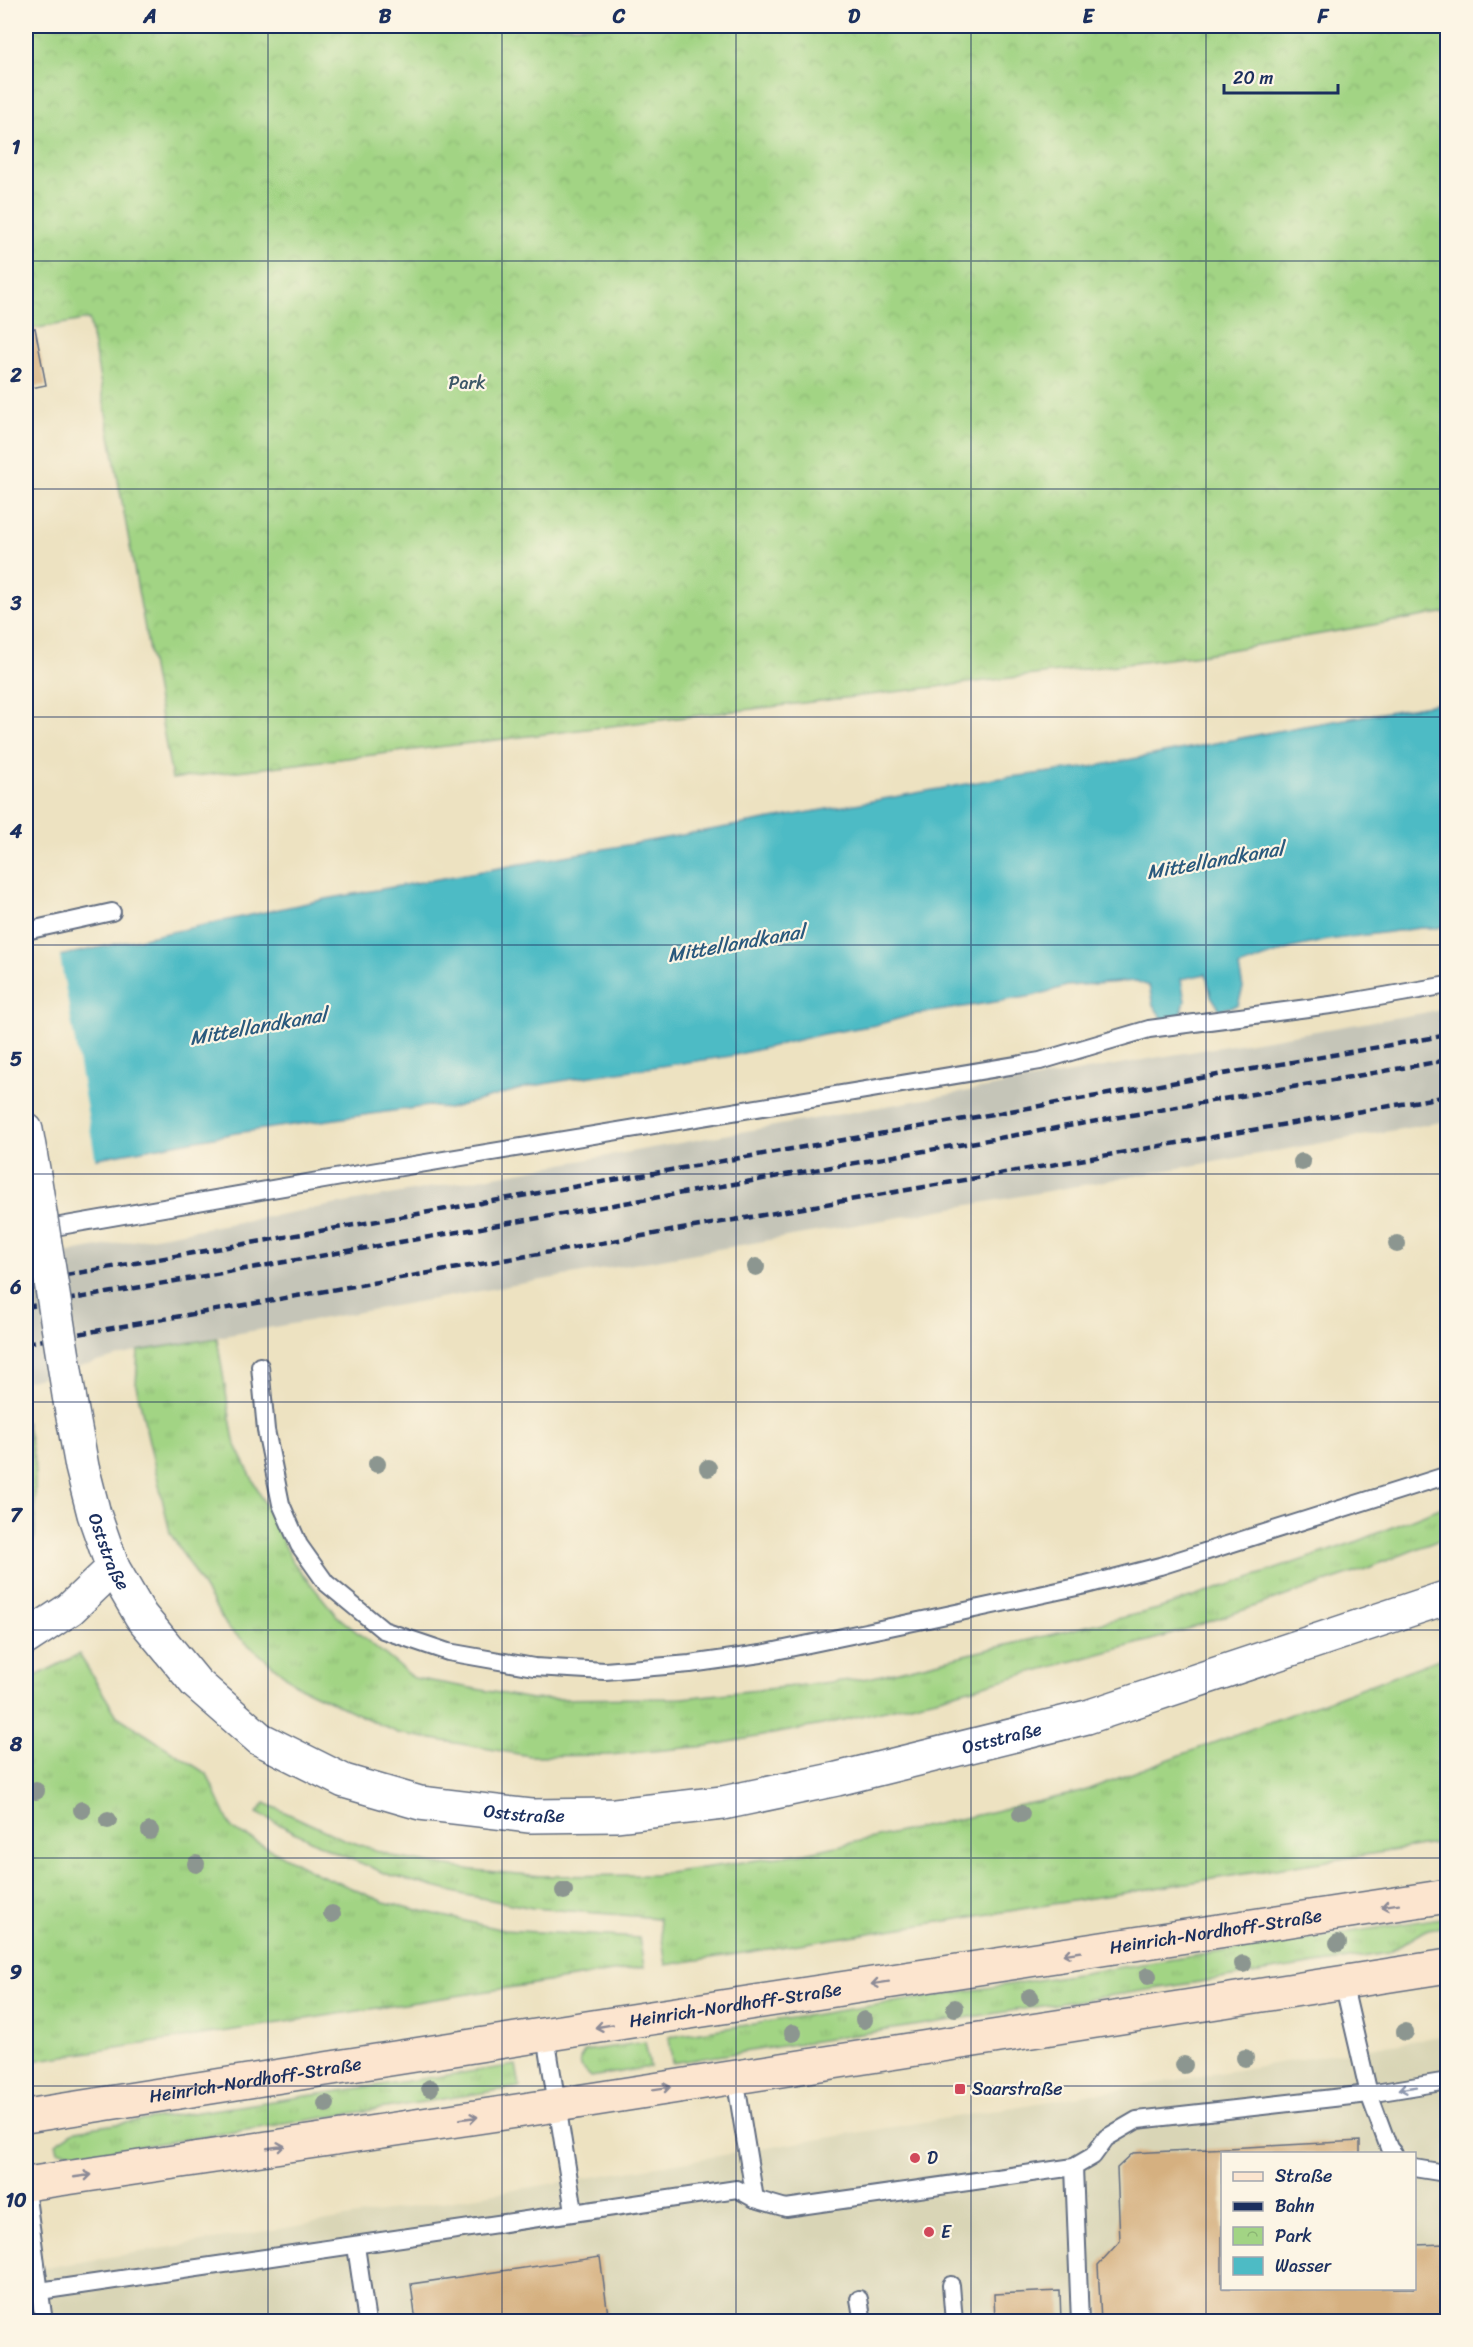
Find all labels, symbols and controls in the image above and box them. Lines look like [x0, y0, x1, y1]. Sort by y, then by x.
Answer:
text: A [142, 0, 157, 34]
text: B [379, 0, 392, 34]
text: C [612, 0, 626, 34]
text: D [848, 0, 861, 34]
text: E [1082, 0, 1095, 34]
text: F [1317, 0, 1330, 34]
scale bar [1224, 57, 1338, 95]
text: 20 m [1233, 62, 1273, 94]
text: 1 [12, 130, 21, 165]
text: 2 [9, 358, 22, 393]
park label: Park [449, 367, 486, 399]
text: 3 [10, 586, 22, 621]
text: 4 [9, 814, 23, 849]
water label: Mittellandkanal [1144, 830, 1291, 890]
water label: Mittellandkanal [665, 913, 812, 973]
water label: Mittellandkanal [187, 996, 334, 1056]
text: 5 [10, 1042, 22, 1077]
text: 6 [9, 1270, 22, 1305]
text: 7 [10, 1498, 23, 1533]
street label: Oststraße [79, 1508, 139, 1597]
street label: Oststraße [959, 1713, 1045, 1763]
text: 8 [9, 1727, 23, 1762]
street label: Oststraße [482, 1795, 565, 1832]
street label: Heinrich-Nordhoff-Straße [1107, 1899, 1324, 1964]
one-way arrow [1380, 1899, 1400, 1910]
one-way arrow [1063, 1948, 1083, 1959]
text: 9 [10, 1955, 22, 1990]
street label: Heinrich-Nordhoff-Straße [627, 1973, 844, 2037]
one-way arrow [870, 1977, 890, 1988]
one-way arrow [595, 2020, 614, 2031]
street label: Heinrich-Nordhoff-Straße [147, 2048, 364, 2112]
place label: Saarstraße [972, 2073, 1062, 2105]
one-way arrow [651, 2082, 671, 2093]
marker: Saarstraße [953, 2082, 967, 2096]
one-way arrow [1399, 2082, 1418, 2093]
one-way arrow [459, 2113, 479, 2124]
one-way arrow [266, 2141, 286, 2152]
place label: D [927, 2142, 938, 2174]
marker: D [908, 2151, 922, 2165]
legend [1221, 2152, 1416, 2290]
text: Straße [1275, 2160, 1332, 2192]
one-way arrow [73, 2170, 93, 2181]
text: 10 [5, 2183, 27, 2218]
text: Bahn [1275, 2190, 1315, 2222]
place label: E [941, 2216, 952, 2248]
text: Park [1275, 2220, 1312, 2252]
marker: E [922, 2225, 936, 2239]
text: Wasser [1275, 2250, 1333, 2282]

